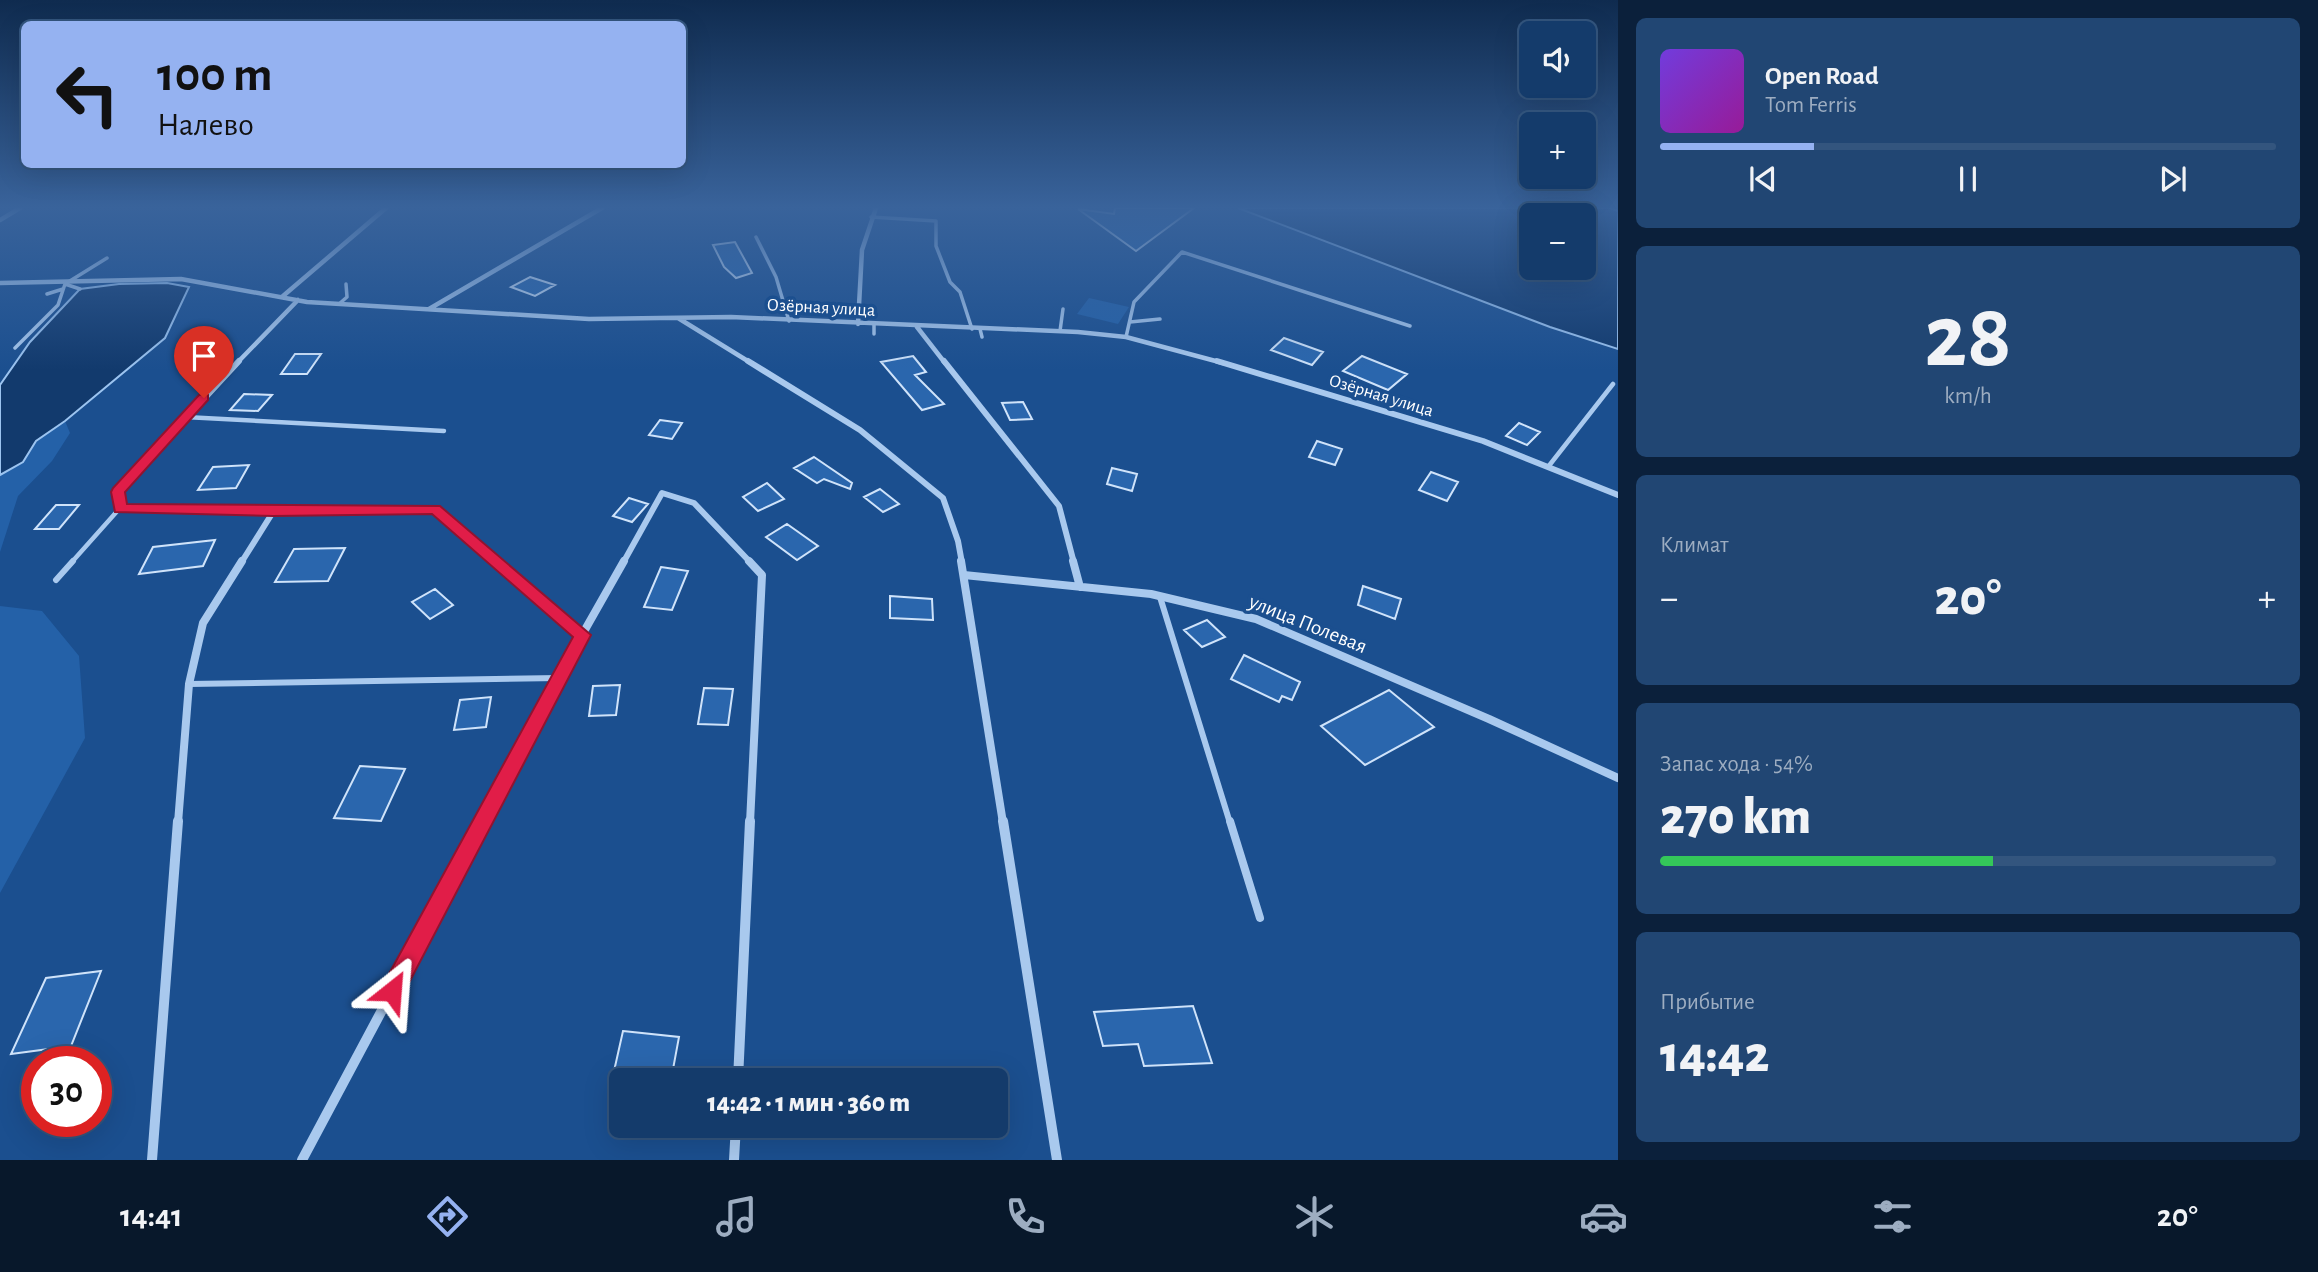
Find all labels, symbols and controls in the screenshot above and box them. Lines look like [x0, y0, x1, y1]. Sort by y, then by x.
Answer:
map controls [1519, 21, 1596, 280]
button: sound [1519, 21, 1596, 98]
icon: left [42, 49, 133, 140]
text: 100 m [157, 51, 273, 100]
text: Open Road [1765, 63, 1879, 89]
text: Tom Ferris [1765, 94, 1857, 117]
text: Налево [157, 109, 254, 141]
button: + [1519, 112, 1596, 189]
icon: previous [1744, 160, 1782, 198]
icon: pause [1949, 160, 1987, 198]
icon: next [2154, 160, 2192, 198]
button: − [1519, 203, 1596, 280]
text: 28 [1924, 292, 2012, 383]
street label: Озёрная улица [766, 296, 876, 320]
pin [174, 326, 234, 398]
icon: arrive [185, 337, 223, 375]
street label: Озёрная улица [1327, 372, 1435, 420]
text: km/h [1944, 385, 1992, 408]
text: Климат [1660, 534, 1729, 557]
text: 20° [1934, 572, 2002, 624]
text: − [1660, 580, 1678, 618]
text: + [2258, 580, 2276, 618]
street label: улица Полевая [1245, 590, 1370, 657]
text: Запас хода · 54% [1660, 753, 1813, 776]
text: 270 km [1660, 791, 1811, 843]
position arrow [355, 954, 429, 1028]
text: Прибытие [1660, 991, 1755, 1014]
text: 14:42 [1660, 1029, 1769, 1081]
speed limit sign: 30 [21, 1046, 112, 1137]
text: 14:42 · 1 мин · 360 m [707, 1090, 910, 1116]
icon: directions [423, 1192, 472, 1241]
icon: music [712, 1192, 761, 1241]
icon: phone [1001, 1192, 1050, 1241]
icon: climate [1290, 1192, 1339, 1241]
icon: car [1579, 1192, 1628, 1241]
icon: filters [1868, 1192, 1917, 1241]
text: 14:41 [120, 1200, 183, 1232]
text: 20° [2157, 1200, 2198, 1232]

